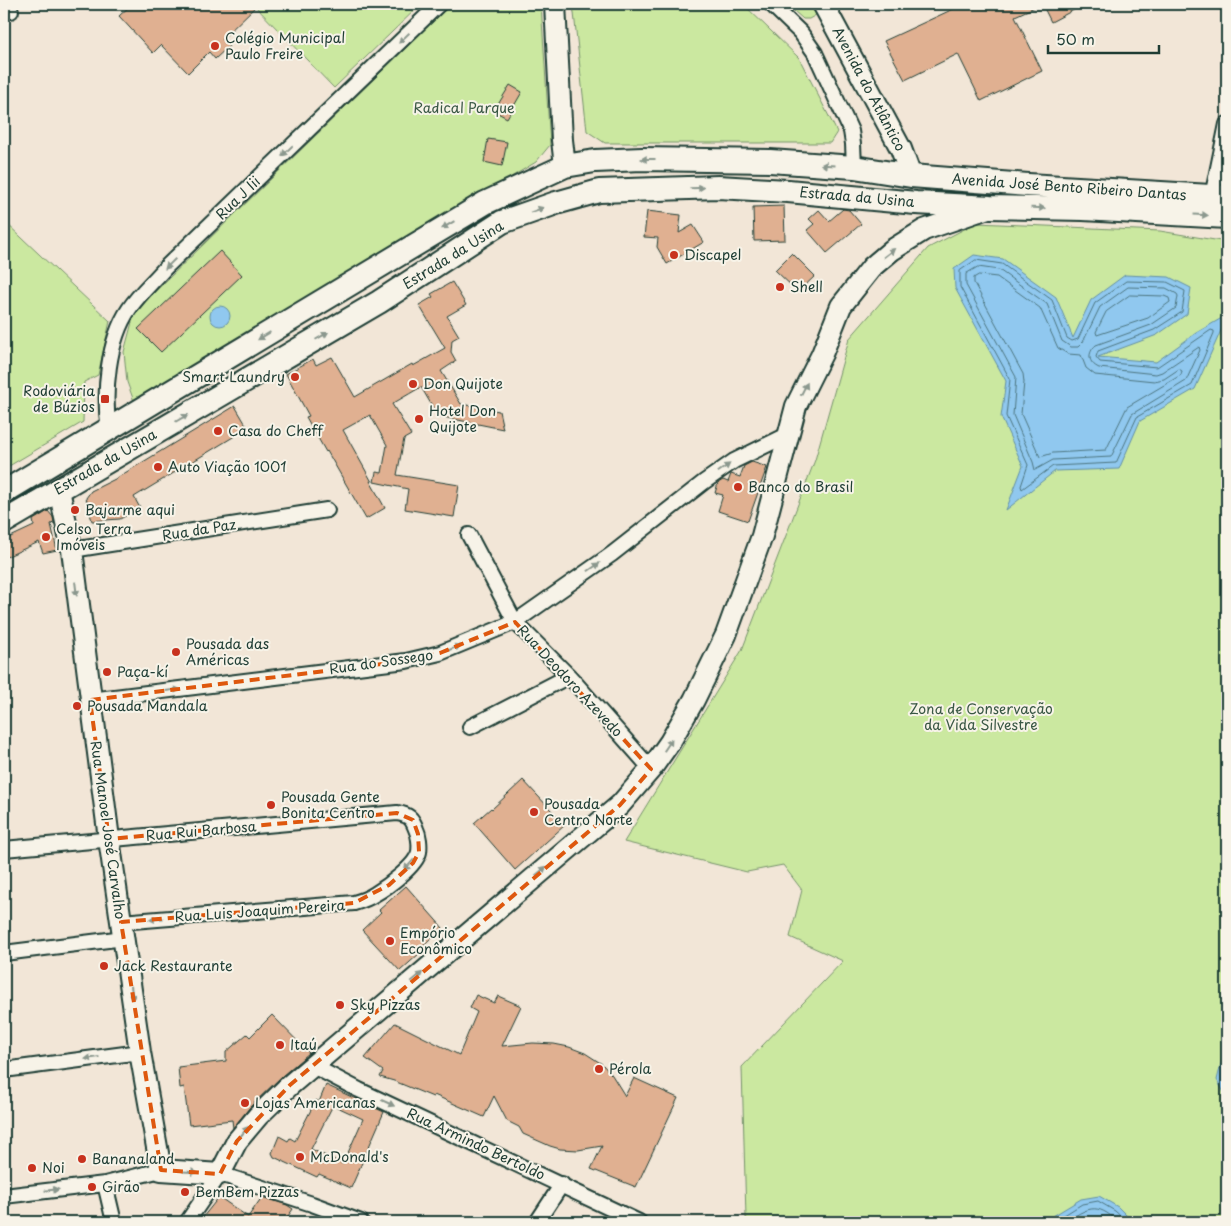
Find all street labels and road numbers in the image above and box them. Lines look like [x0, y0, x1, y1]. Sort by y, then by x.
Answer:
street label: Avenida do Atlântico [828, 23, 911, 155]
street label: Avenida José Bento Ribeiro Dantas [951, 168, 1187, 205]
street label: Rua J Iii [211, 171, 265, 224]
street label: Estrada da Usina [799, 181, 916, 212]
street label: Estrada da Usina [398, 215, 507, 294]
street label: Estrada da Usina [49, 423, 160, 500]
street label: Rua da Paz [160, 513, 238, 546]
street label: Rua Deodoro Azevedo [513, 620, 628, 742]
street label: Rua do Sossego [328, 644, 434, 679]
street label: Rua Manoel José Carvalho [86, 739, 131, 921]
street label: Rua Rui Barbosa [145, 815, 257, 846]
street label: Rua Luis Joaquim Pereira [174, 894, 346, 927]
street label: Rua Armindo Bertoldo [404, 1102, 549, 1185]

